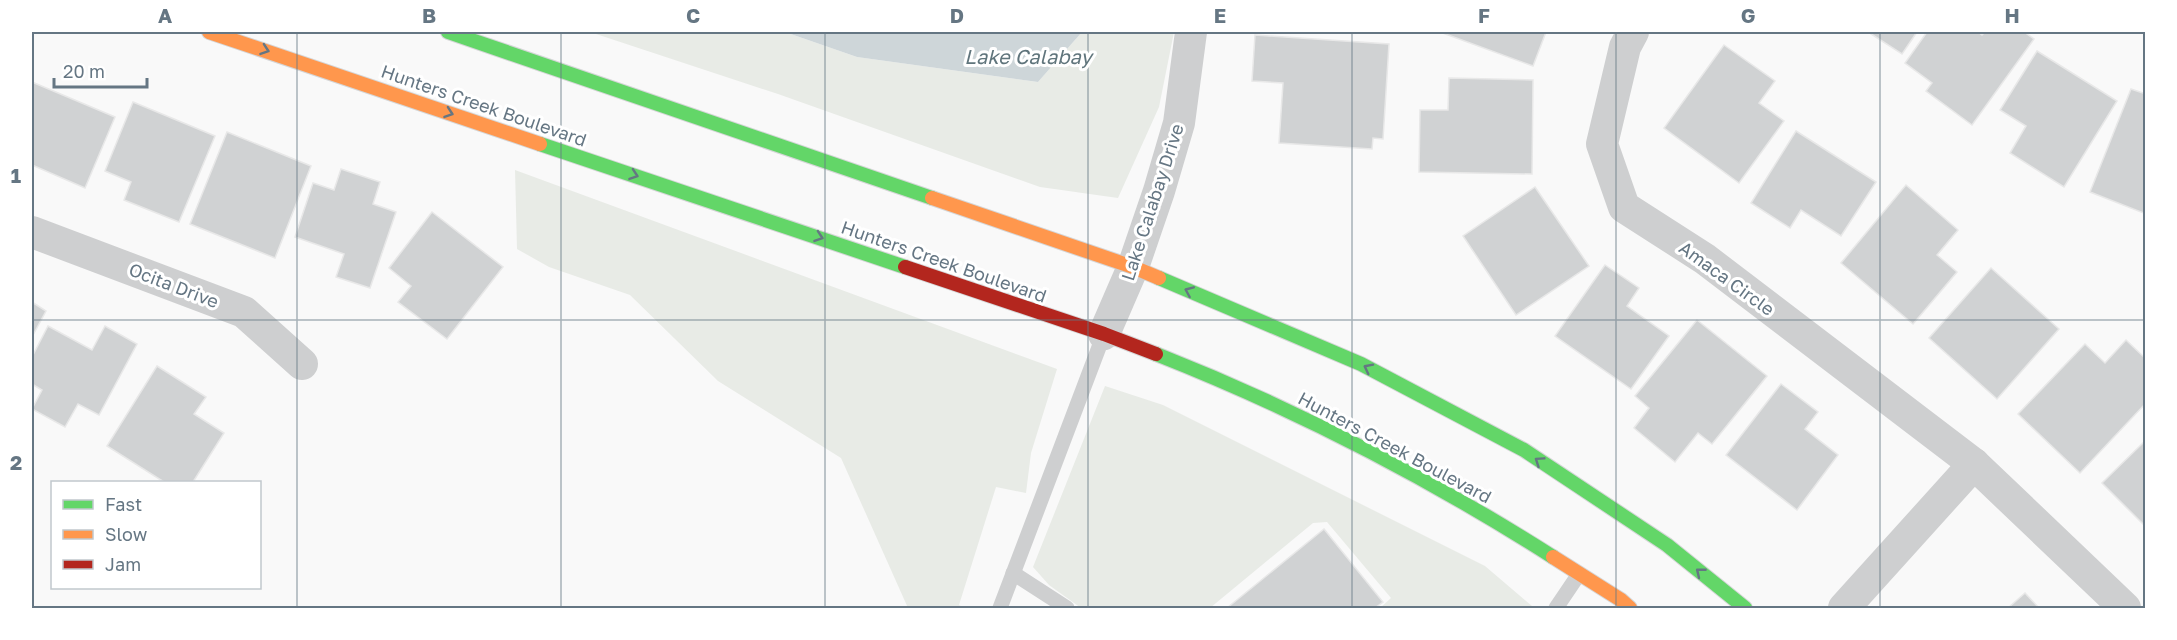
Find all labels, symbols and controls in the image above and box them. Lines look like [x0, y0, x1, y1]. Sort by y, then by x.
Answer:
text: A [158, 3, 172, 27]
text: B [422, 3, 436, 27]
text: C [686, 3, 700, 27]
text: D [950, 3, 964, 27]
text: E [1214, 3, 1226, 27]
text: F [1478, 3, 1490, 27]
text: G [1741, 3, 1755, 27]
text: H [2004, 3, 2020, 27]
one-way arrow [259, 43, 270, 56]
water label: Lake Calabay [964, 44, 1094, 69]
scale bar [54, 51, 147, 89]
street label: Hunters Creek Boulevard [378, 59, 590, 151]
text: 20 m [63, 60, 105, 82]
one-way arrow [444, 105, 454, 118]
street label: Lake Calabay Drive [1116, 121, 1188, 283]
text: 1 [11, 163, 21, 187]
one-way arrow [628, 168, 639, 180]
street label: Hunters Creek Boulevard [838, 215, 1050, 307]
one-way arrow [813, 230, 824, 243]
street label: Amaca Circle [1675, 236, 1779, 320]
street label: Ocita Drive [126, 258, 222, 312]
one-way arrow [1184, 286, 1195, 298]
one-way arrow [1364, 364, 1374, 375]
street label: Hunters Creek Boulevard [1295, 387, 1495, 507]
text: 2 [10, 450, 22, 474]
one-way arrow [1535, 457, 1546, 468]
legend [51, 481, 261, 589]
text: Fast [105, 493, 142, 515]
text: Slow [105, 523, 148, 545]
text: Jam [105, 553, 141, 575]
one-way arrow [1695, 568, 1706, 579]

